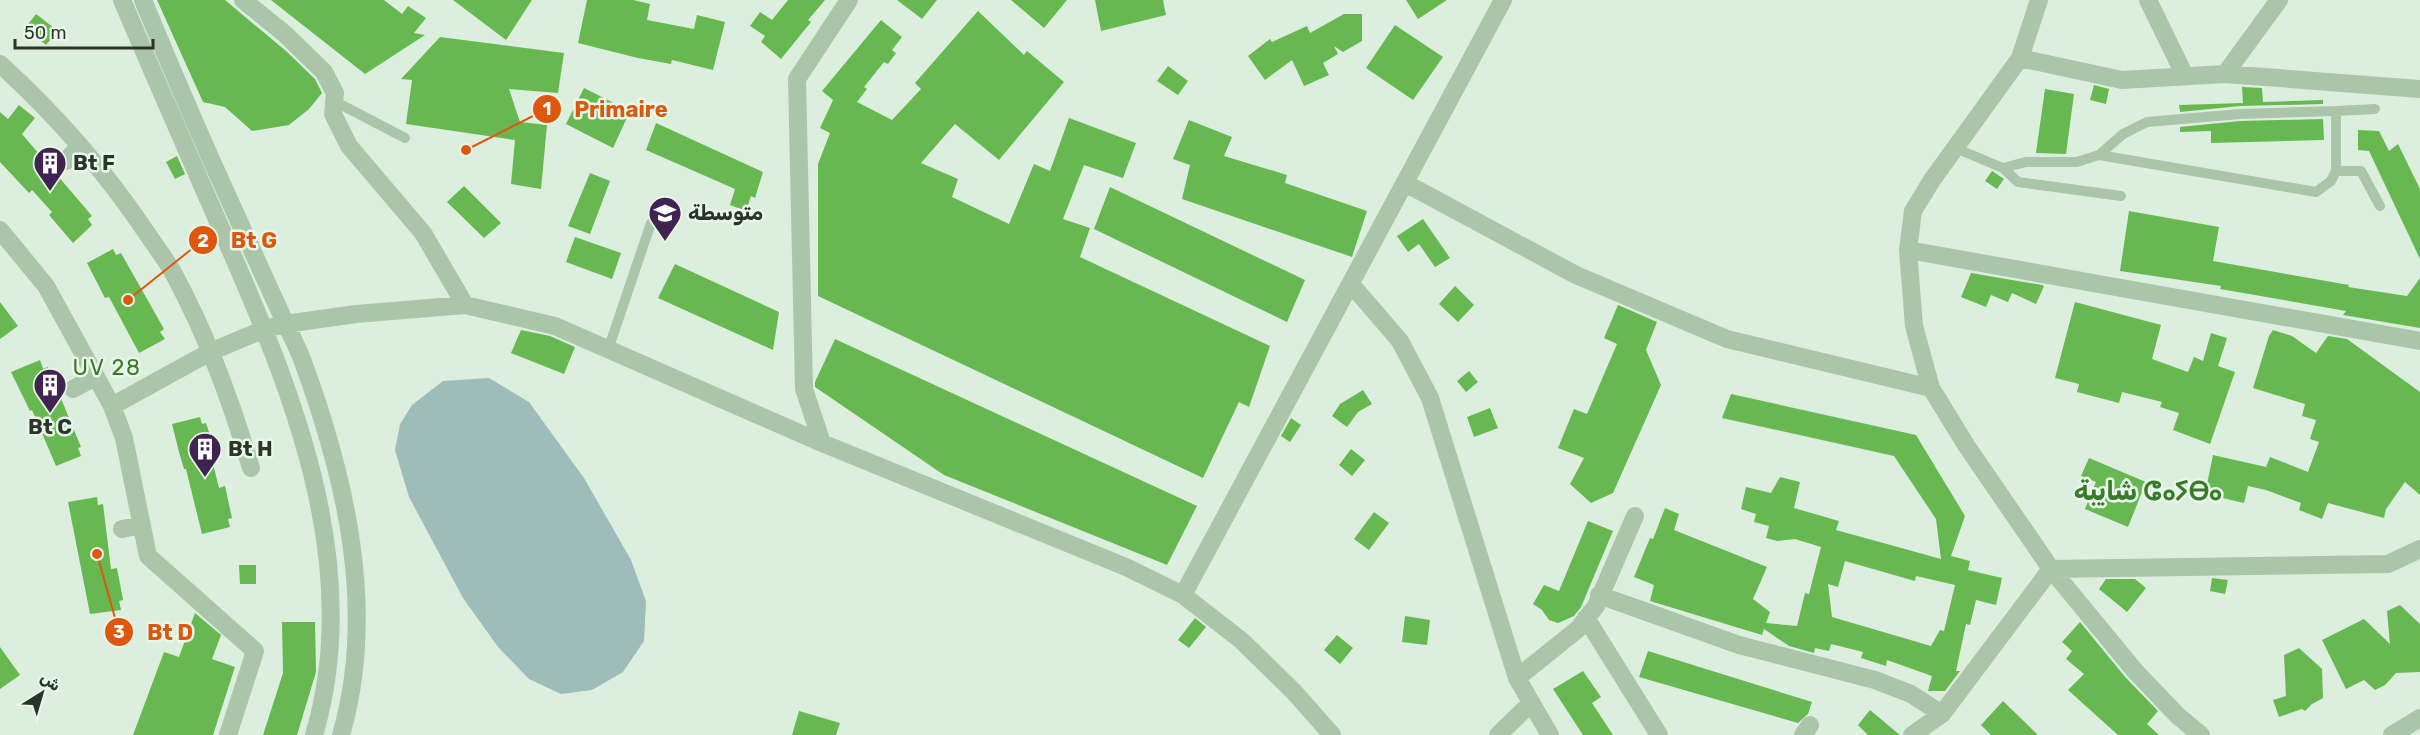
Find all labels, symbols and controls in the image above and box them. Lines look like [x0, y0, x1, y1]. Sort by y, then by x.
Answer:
scale bar [15, 12, 153, 50]
text: 50 m [24, 22, 67, 44]
callout: Primaire [532, 89, 679, 129]
text: Primaire [574, 96, 668, 123]
text: 1 [543, 98, 551, 120]
building icon: Bt F [32, 145, 68, 192]
place label: Bt F [73, 150, 115, 175]
school or university icon: متوسطة [647, 195, 683, 242]
place label: متوسطة [688, 200, 763, 226]
callout: Bt G [188, 220, 289, 260]
text: Bt G [231, 227, 277, 254]
text: 2 [197, 230, 209, 252]
district label: UV 28 [72, 354, 142, 381]
building icon: Bt C [32, 367, 68, 414]
place label: Bt C [28, 414, 72, 439]
building icon: Bt H [187, 431, 223, 478]
place label: Bt H [228, 436, 273, 461]
district label: شايبة ⵛⴰⵢⴱⴰ [2074, 475, 2222, 507]
callout: Bt D [104, 612, 205, 652]
text: Bt D [147, 619, 193, 646]
text: 3 [113, 621, 125, 643]
north arrow [12, 663, 72, 723]
text: ش [37, 668, 65, 695]

